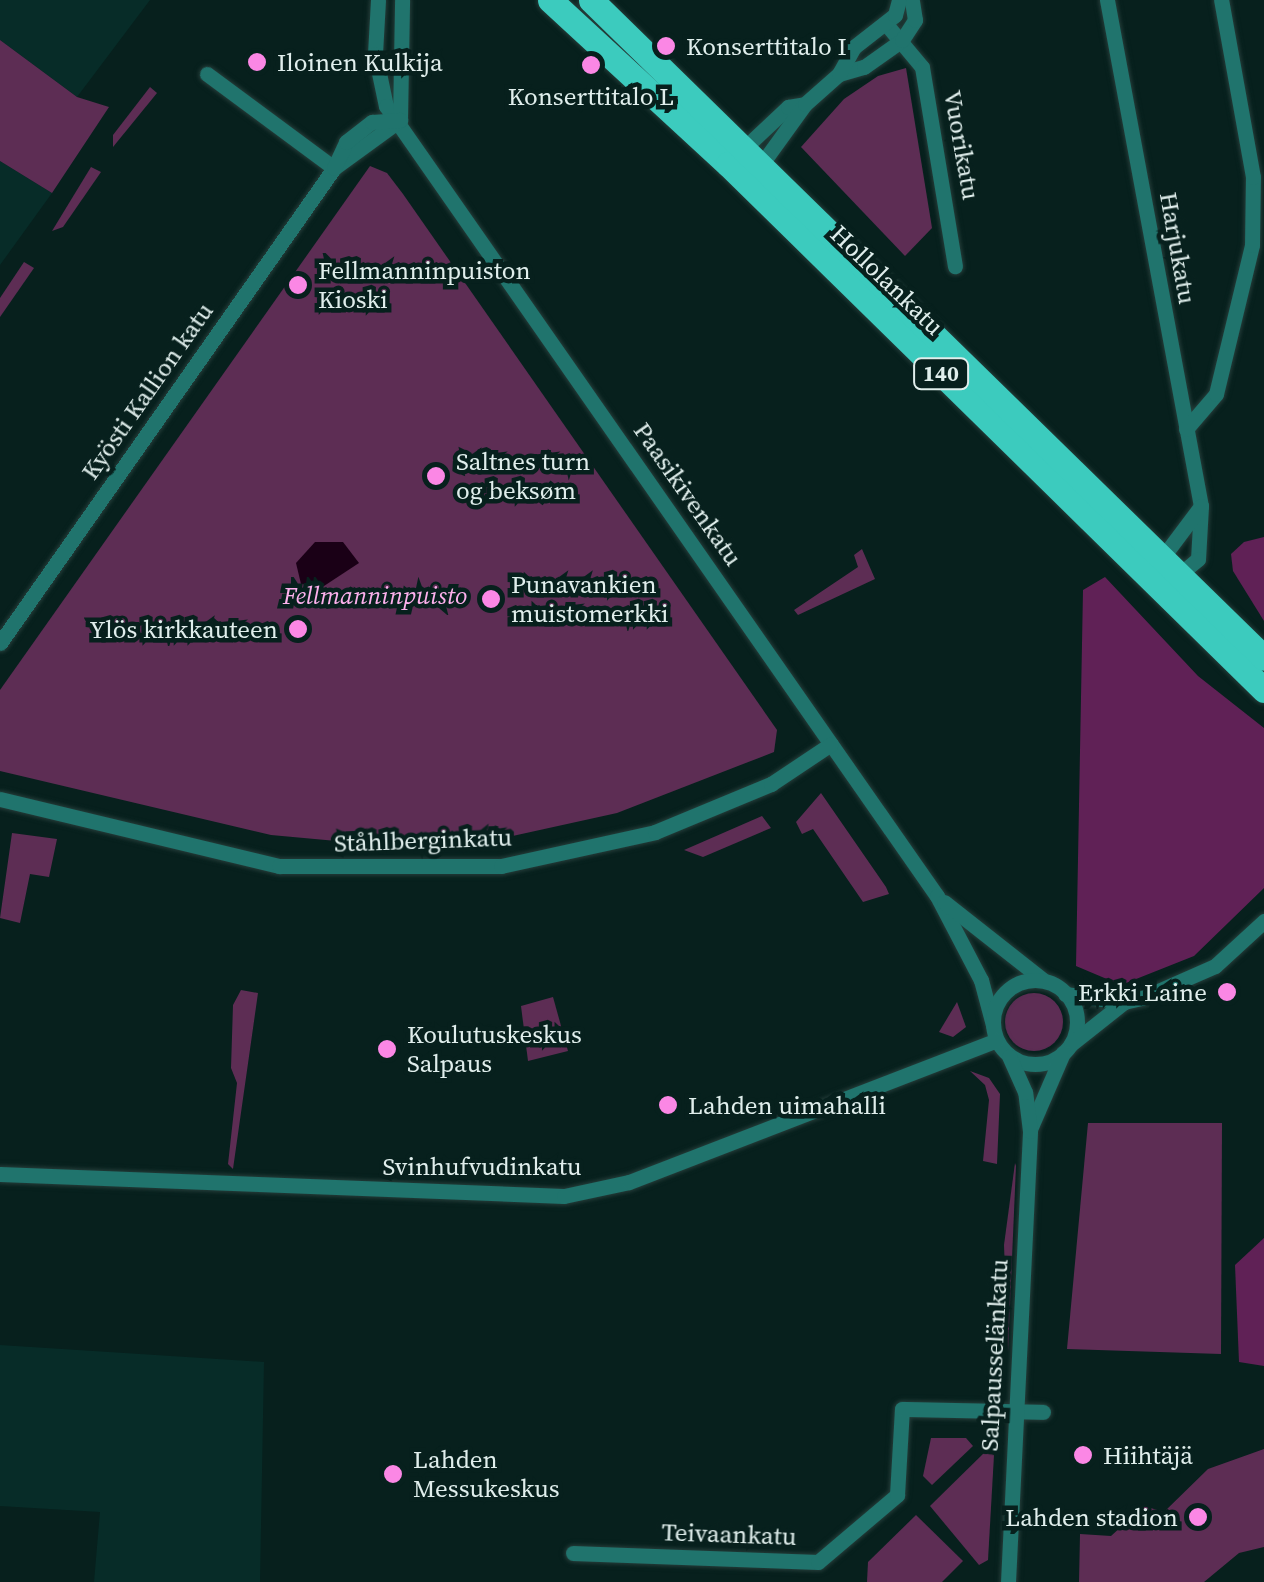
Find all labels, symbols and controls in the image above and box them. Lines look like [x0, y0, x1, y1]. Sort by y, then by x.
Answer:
place label: Konserttitalo I [686, 31, 847, 61]
marker: Konserttitalo I [655, 35, 677, 57]
place label: Iloinen Kulkija [277, 47, 443, 77]
marker: Iloinen Kulkija [246, 51, 268, 73]
marker: Konserttitalo L [580, 54, 602, 76]
place label: Konserttitalo L [508, 81, 674, 111]
street label: Vuorikatu [938, 88, 986, 202]
street label: Harjukatu [1153, 190, 1203, 306]
street label: Hollolankatu [824, 219, 950, 341]
place label: Fellmanninpuiston Kioski [318, 256, 531, 315]
marker: Fellmanninpuiston Kioski [287, 274, 309, 296]
street label: Kyösti Kallion katu [75, 297, 219, 485]
road number: 140 [911, 357, 971, 391]
street label: Paasikivenkatu [627, 416, 749, 572]
place label: Saltnes turn og beksøm [456, 447, 590, 506]
marker: Saltnes turn og beksøm [425, 465, 447, 487]
place label: Punavankien muistomerkki [511, 570, 668, 629]
park label: Fellmanninpuisto [283, 580, 467, 610]
marker: Punavankien muistomerkki [480, 588, 502, 610]
place label: Ylös kirkkauteen [89, 614, 278, 644]
marker: Ylös kirkkauteen [287, 618, 309, 640]
street label: Ståhlberginkatu [334, 822, 512, 858]
place label: Erkki Laine [1078, 977, 1207, 1007]
marker: Erkki Laine [1216, 981, 1238, 1003]
place label: Koulutuskeskus Salpaus [407, 1020, 582, 1079]
marker: Koulutuskeskus Salpaus [376, 1038, 398, 1060]
place label: Lahden uimahalli [688, 1090, 886, 1120]
marker: Lahden uimahalli [657, 1094, 679, 1116]
street label: Svinhufvudinkatu [383, 1151, 581, 1181]
street label: Salpausselänkatu [974, 1258, 1014, 1452]
place label: Hiihtäjä [1103, 1440, 1193, 1470]
marker: Hiihtäjä [1072, 1444, 1094, 1466]
place label: Lahden Messukeskus [413, 1445, 560, 1504]
marker: Lahden Messukeskus [382, 1463, 404, 1485]
place label: Lahden stadion [1005, 1502, 1178, 1532]
marker: Lahden stadion [1187, 1506, 1209, 1528]
street label: Teivaankatu [661, 1517, 797, 1551]

